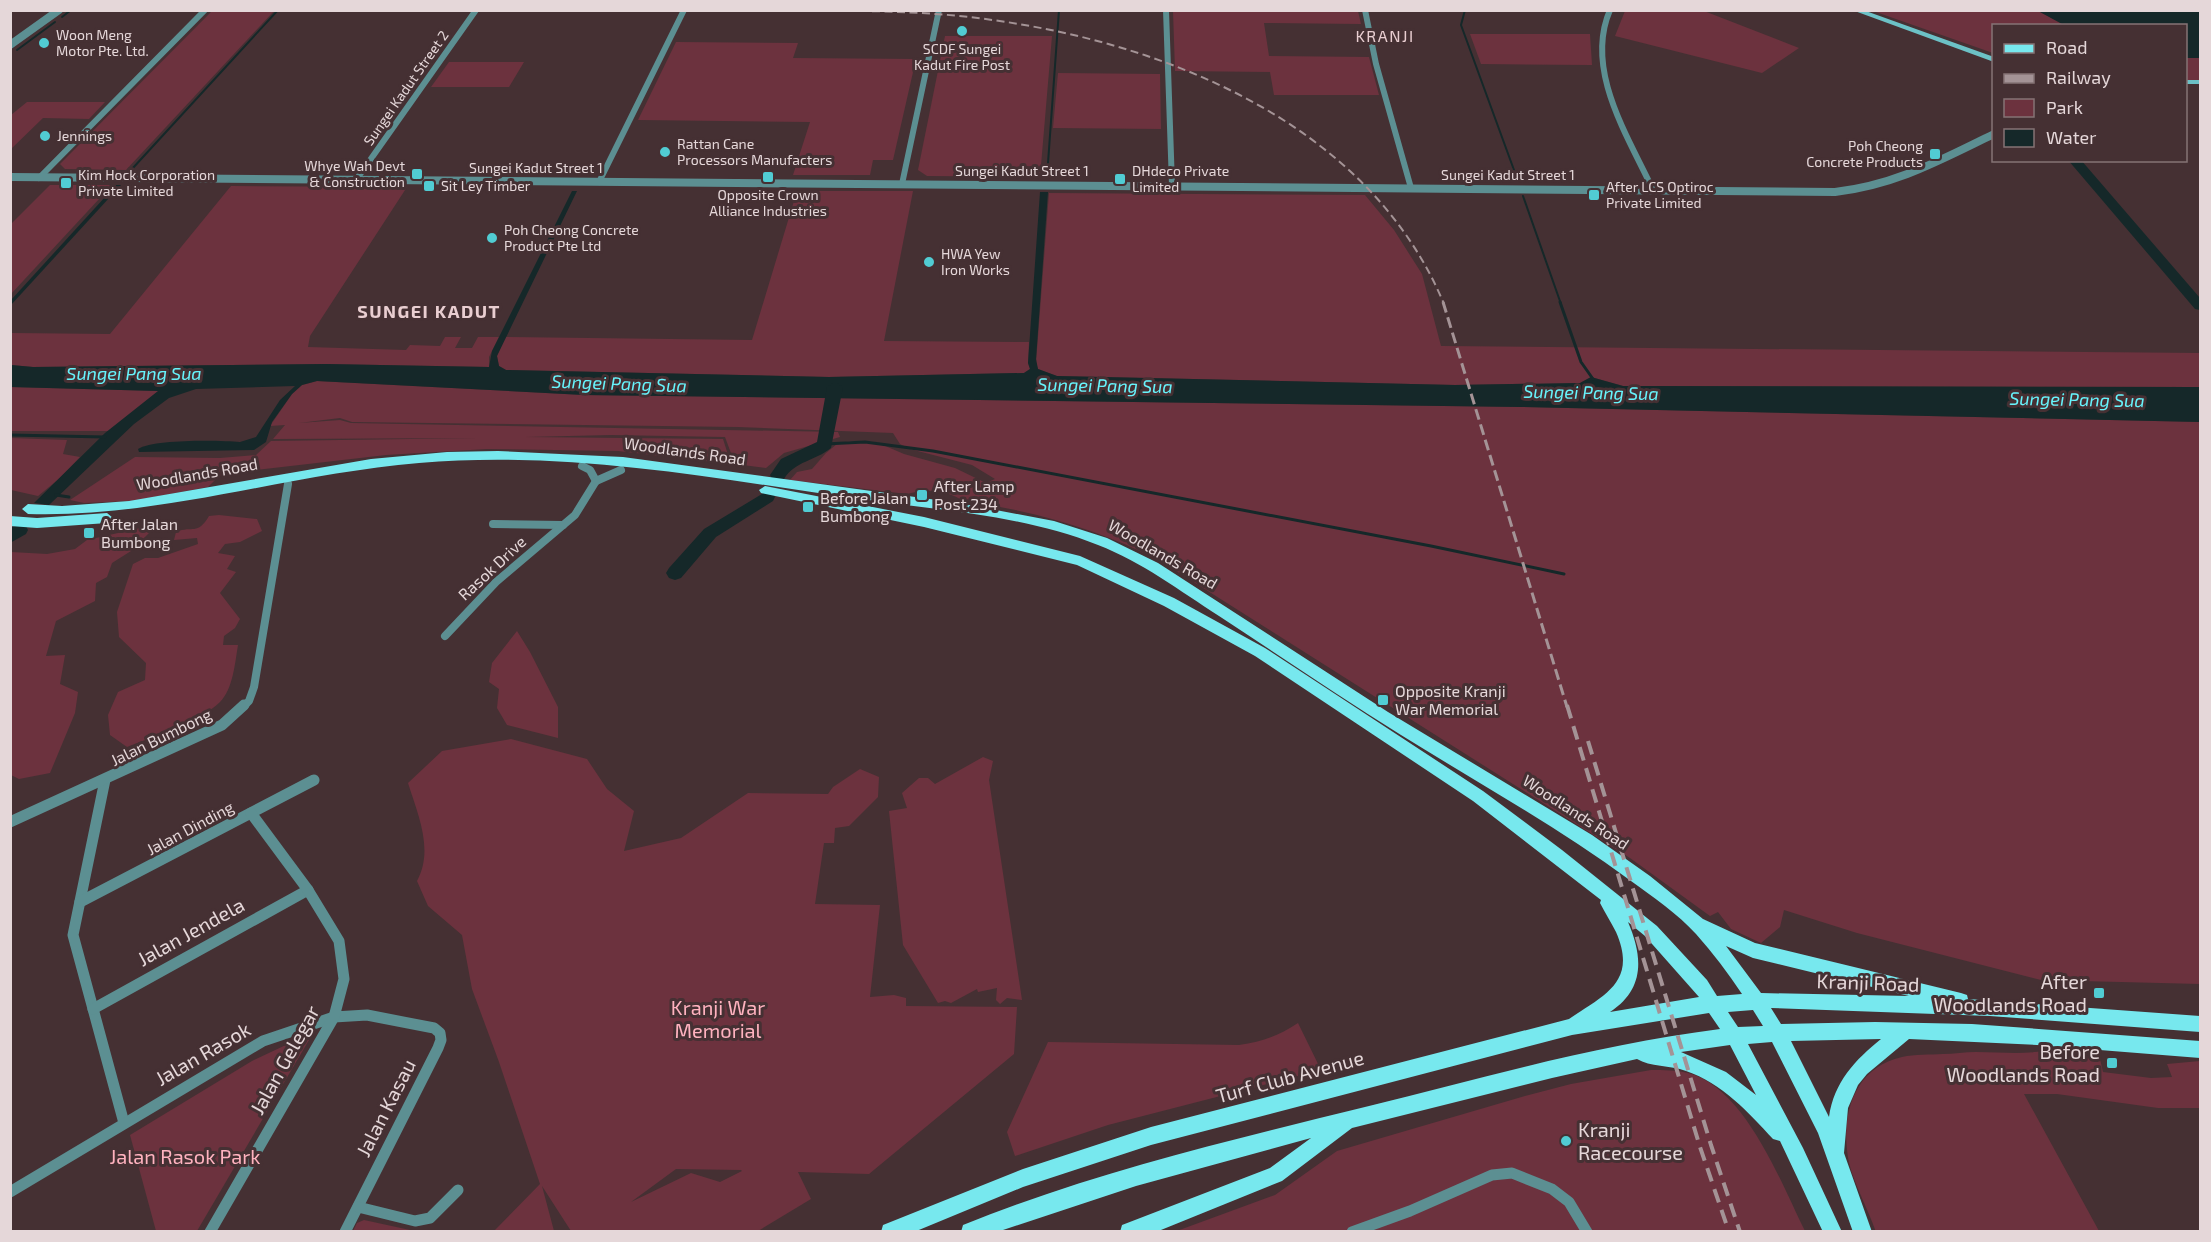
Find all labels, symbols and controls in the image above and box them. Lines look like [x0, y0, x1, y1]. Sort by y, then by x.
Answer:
marker: SCDF Sungei Kadut Fire Post [955, 24, 969, 38]
legend [1992, 24, 2187, 162]
place label: Woon Meng Motor Pte. Ltd. [56, 26, 149, 59]
district label: KRANJI [1355, 26, 1415, 45]
street label: Sungei Kadut Street 2 [360, 27, 452, 148]
marker: Woon Meng Motor Pte. Ltd. [37, 36, 51, 50]
text: Road [2046, 36, 2087, 58]
place label: SCDF Sungei Kadut Fire Post [914, 40, 1010, 73]
text: Railway [2046, 66, 2111, 88]
text: Park [2046, 96, 2083, 118]
text: Water [2046, 126, 2096, 148]
place label: Jennings [57, 127, 112, 144]
marker: Jennings [38, 129, 52, 143]
place label: Rattan Cane Processors Manufacters [677, 135, 832, 168]
place label: Poh Cheong Concrete Products [1806, 137, 1923, 170]
marker: Rattan Cane Processors Manufacters [658, 145, 672, 159]
marker: Poh Cheong Concrete Products [1928, 147, 1942, 161]
place label: Whye Wah Devt & Construction [304, 157, 405, 190]
street label: Sungei Kadut Street 1 [469, 159, 603, 176]
street label: Sungei Kadut Street 1 [955, 162, 1089, 179]
place label: DHdeco Private Limited [1132, 162, 1229, 195]
place label: Kim Hock Corporation Private Limited [78, 166, 215, 199]
street label: Sungei Kadut Street 1 [1441, 166, 1575, 183]
marker: Whye Wah Devt & Construction [410, 167, 424, 181]
marker: Opposite Crown Alliance Industries [761, 170, 775, 184]
marker: DHdeco Private Limited [1113, 172, 1127, 186]
marker: Kim Hock Corporation Private Limited [59, 176, 73, 190]
place label: Sit Ley Timber [441, 177, 531, 194]
place label: After LCS Optiroc Private Limited [1606, 178, 1714, 211]
marker: Sit Ley Timber [422, 179, 436, 193]
place label: Opposite Crown Alliance Industries [709, 186, 827, 219]
marker: After LCS Optiroc Private Limited [1587, 188, 1601, 202]
place label: Poh Cheong Concrete Product Pte Ltd [504, 221, 639, 254]
marker: Poh Cheong Concrete Product Pte Ltd [485, 231, 499, 245]
place label: HWA Yew Iron Works [941, 245, 1010, 278]
marker: HWA Yew Iron Works [922, 255, 936, 269]
district label: SUNGEI KADUT [357, 300, 501, 322]
water label: Sungei Pang Sua [66, 362, 202, 384]
water label: Sungei Pang Sua [551, 370, 687, 396]
water label: Sungei Pang Sua [1037, 373, 1173, 397]
water label: Sungei Pang Sua [1523, 380, 1659, 404]
water label: Sungei Pang Sua [2009, 387, 2145, 411]
street label: Woodlands Road [623, 433, 747, 468]
street label: Woodlands Road [135, 453, 259, 494]
place label: After Lamp Post 234 [934, 476, 1015, 513]
place label: Before Jalan Bumbong [820, 488, 909, 525]
marker: After Lamp Post 234 [915, 488, 929, 502]
marker: Before Jalan Bumbong [801, 500, 815, 514]
place label: After Jalan Bumbong [101, 514, 178, 551]
street label: Woodlands Road [1105, 515, 1221, 592]
marker: After Jalan Bumbong [82, 526, 96, 540]
street label: Rasok Drive [454, 532, 529, 604]
place label: Opposite Kranji War Memorial [1395, 681, 1506, 718]
marker: Opposite Kranji War Memorial [1376, 693, 1390, 707]
street label: Jalan Bumbong [107, 704, 214, 769]
street label: Woodlands Road [1520, 770, 1633, 853]
street label: Jalan Dinding [143, 797, 237, 858]
street label: Jalan Jendela [133, 892, 248, 970]
street label: Kranji Road [1816, 968, 1920, 996]
place label: After Woodlands Road [1934, 969, 2087, 1016]
marker: After Woodlands Road [2092, 986, 2106, 1000]
park label: Kranji War Memorial [671, 995, 765, 1042]
street label: Jalan Gelegar [244, 1001, 324, 1118]
street label: Jalan Rasok [151, 1016, 254, 1090]
place label: Before Woodlands Road [1947, 1039, 2100, 1086]
street label: Turf Club Avenue [1213, 1045, 1366, 1107]
street label: Jalan Kasau [350, 1055, 420, 1160]
marker: Before Woodlands Road [2105, 1056, 2119, 1070]
place label: Kranji Racecourse [1578, 1117, 1683, 1164]
marker: Kranji Racecourse [1559, 1134, 1573, 1148]
park label: Jalan Rasok Park [110, 1144, 260, 1168]

